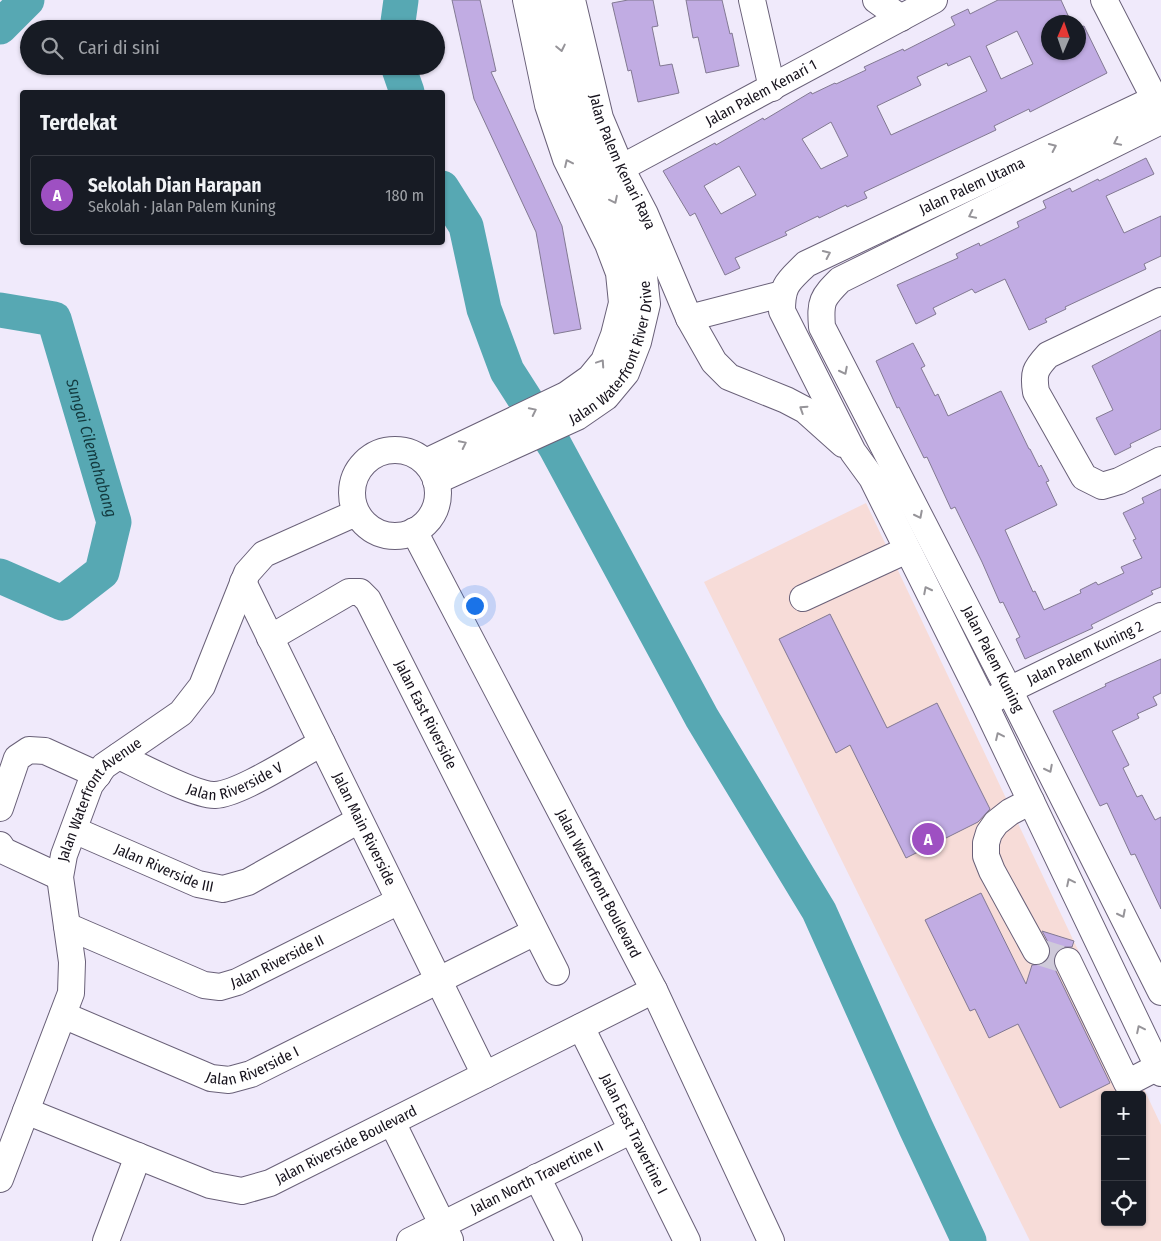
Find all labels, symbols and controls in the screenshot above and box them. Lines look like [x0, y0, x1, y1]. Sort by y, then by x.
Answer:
north arrow [1041, 15, 1086, 60]
search box [20, 20, 445, 75]
icon: search [38, 34, 66, 62]
text: Cari di sini [78, 36, 160, 59]
one-way arrow [555, 43, 566, 52]
street label: Jalan Palem Kenari 1 [702, 56, 820, 130]
street label: Jalan Palem Kenari Raya [586, 92, 660, 232]
text: Terdekat [40, 110, 117, 136]
one-way arrow [1113, 136, 1122, 147]
one-way arrow [1048, 144, 1057, 154]
street label: Jalan Palem Utama [916, 154, 1028, 218]
one-way arrow [564, 159, 575, 168]
text: Sekolah Dian Harapan [88, 174, 261, 197]
text: A [53, 186, 61, 205]
text: 180 m [385, 186, 424, 205]
one-way arrow [608, 195, 618, 204]
text: Sekolah · Jalan Palem Kuning [88, 197, 276, 216]
one-way arrow [968, 209, 977, 219]
one-way arrow [822, 250, 831, 260]
street label: Jalan Waterfront River Drive [566, 280, 656, 428]
one-way arrow [595, 359, 605, 368]
one-way arrow [838, 366, 848, 375]
water label: Sungai Cilemahabang [62, 375, 121, 519]
one-way arrow [799, 406, 808, 416]
one-way arrow [527, 407, 536, 417]
one-way arrow [457, 441, 466, 451]
one-way arrow [913, 510, 923, 519]
one-way arrow [923, 586, 933, 595]
your location [462, 593, 488, 619]
street label: Jalan Palem Kuning [958, 603, 1028, 715]
street label: Jalan Palem Kuning 2 [1024, 617, 1146, 689]
street label: Jalan East Riverside [391, 657, 461, 772]
one-way arrow [995, 732, 1006, 741]
street label: Jalan Waterfront Avenue [54, 734, 145, 863]
street label: Jalan Riverside V [184, 758, 286, 804]
one-way arrow [1043, 764, 1053, 773]
street label: Jalan Main Riverside [329, 769, 400, 888]
street label: Jalan Waterfront Boulevard [552, 806, 645, 961]
pin: A [912, 820, 944, 858]
street label: Jalan Riverside III [112, 840, 215, 896]
one-way arrow [1066, 879, 1076, 888]
one-way arrow [1116, 909, 1126, 918]
street label: Jalan Riverside II [229, 931, 327, 992]
one-way arrow [1136, 1025, 1146, 1034]
street label: Jalan Riverside I [203, 1043, 302, 1089]
street label: Jalan East Travertine I [596, 1070, 671, 1197]
map controls [1101, 1091, 1146, 1226]
button: + [1101, 1091, 1146, 1136]
street label: Jalan Riverside Boulevard [272, 1102, 420, 1188]
button: − [1101, 1136, 1146, 1181]
street label: Jalan North Travertine II [468, 1137, 606, 1218]
button: locate [1101, 1181, 1146, 1226]

